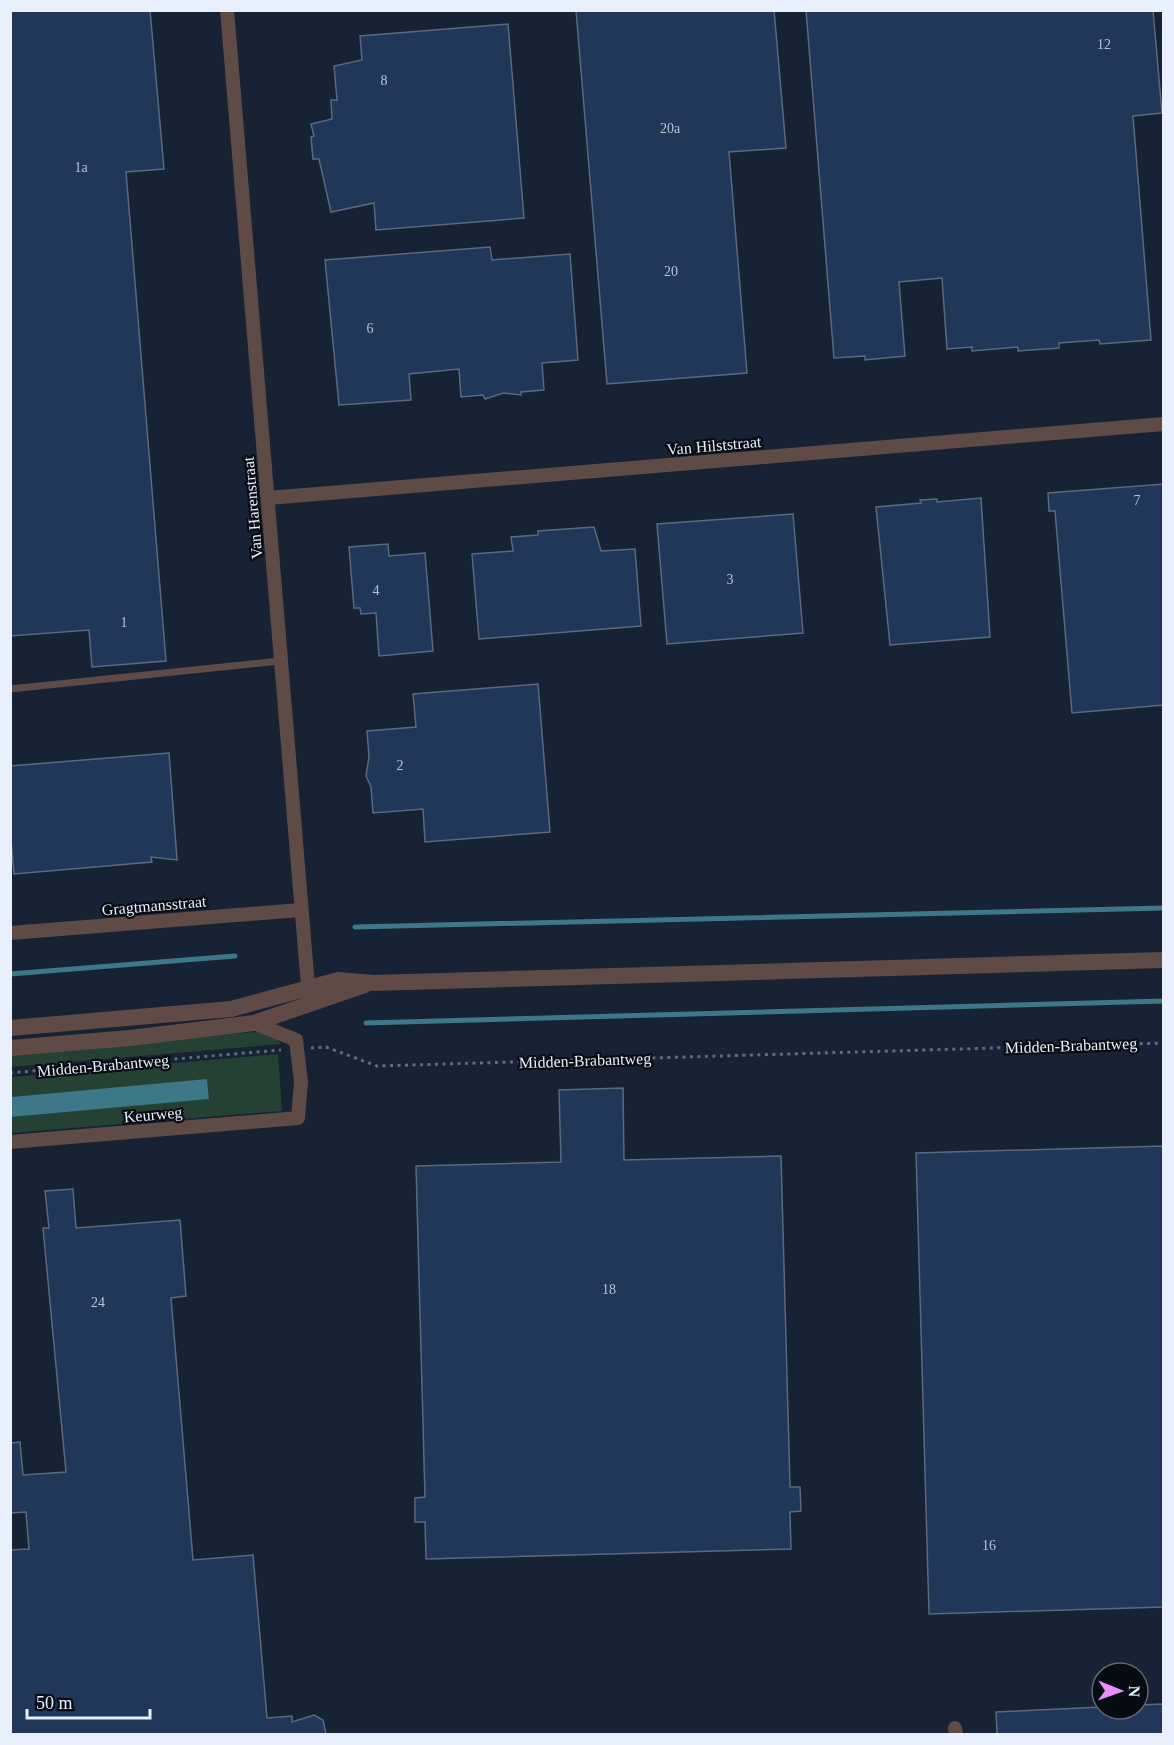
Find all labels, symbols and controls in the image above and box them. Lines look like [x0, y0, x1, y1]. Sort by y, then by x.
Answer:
house number: 12 [1097, 37, 1111, 52]
house number: 8 [381, 73, 388, 88]
house number: 20a [660, 121, 681, 136]
house number: 1a [74, 160, 88, 175]
house number: 20 [664, 264, 678, 279]
house number: 6 [367, 321, 374, 336]
street label: Van Hilststraat [666, 433, 762, 458]
street label: Van Harenstraat [240, 456, 265, 560]
house number: 7 [1134, 493, 1141, 508]
house number: 3 [727, 572, 734, 587]
house number: 4 [373, 583, 380, 598]
house number: 1 [121, 615, 128, 630]
house number: 2 [397, 758, 404, 773]
street label: Gragtmansstraat [101, 892, 208, 920]
street label: Midden-Brabantweg [1005, 1035, 1138, 1057]
street label: Midden-Brabantweg [519, 1050, 652, 1072]
street label: Midden-Brabantweg [36, 1051, 170, 1081]
street label: Keurweg [123, 1103, 183, 1127]
house number: 18 [602, 1282, 616, 1297]
house number: 24 [91, 1295, 105, 1310]
house number: 16 [982, 1538, 996, 1553]
north arrow [1090, 1661, 1150, 1721]
scale bar [27, 1682, 150, 1720]
text: N [1126, 1685, 1143, 1698]
text: 50 m [36, 1693, 73, 1713]

